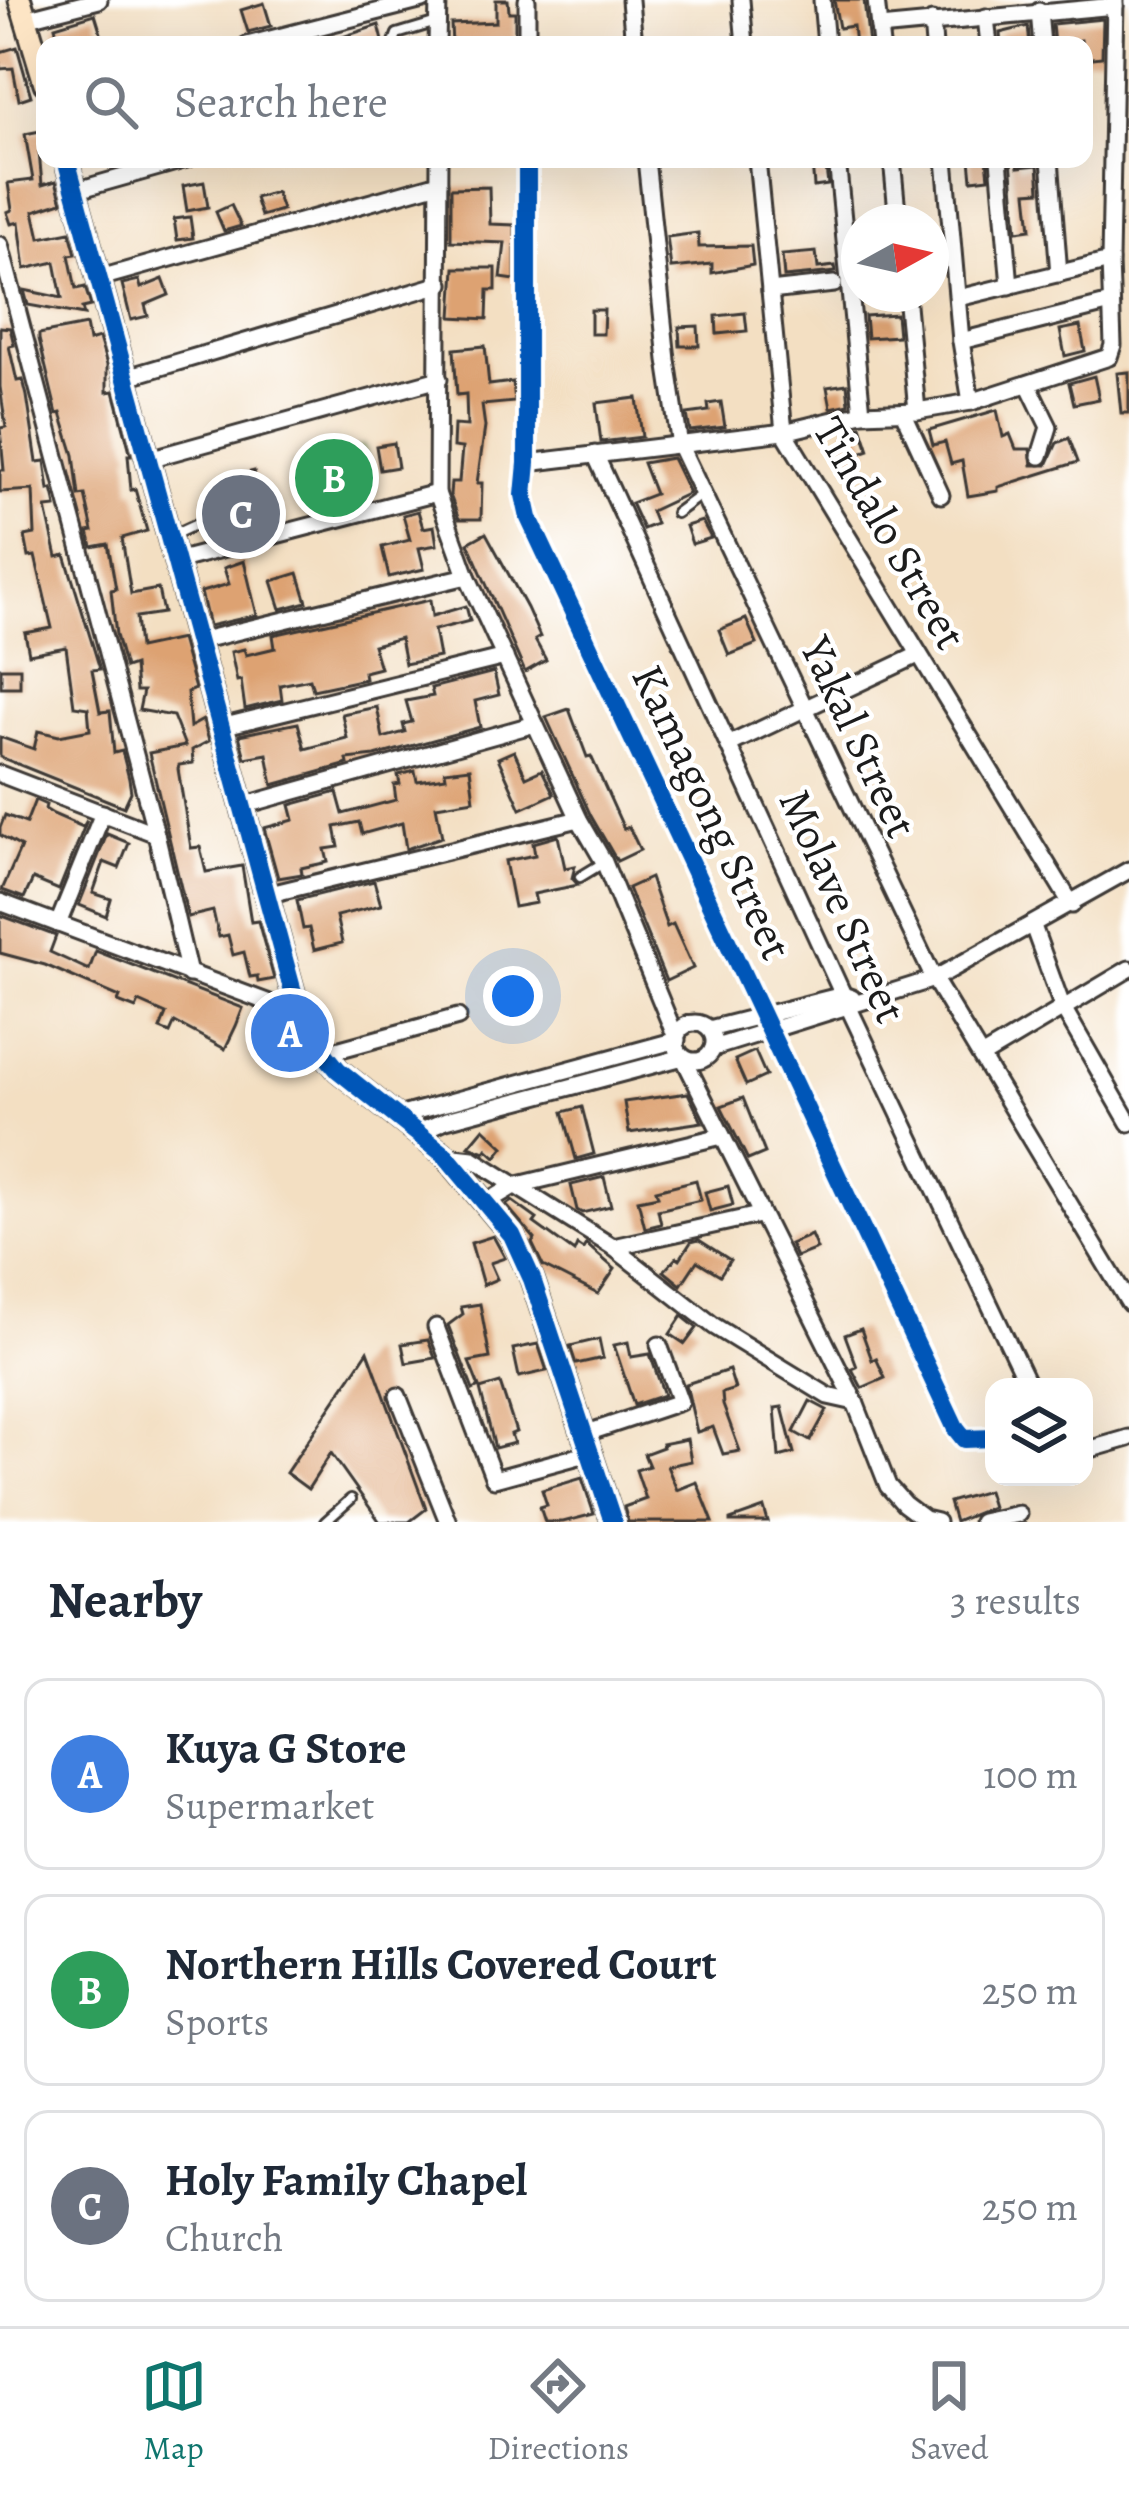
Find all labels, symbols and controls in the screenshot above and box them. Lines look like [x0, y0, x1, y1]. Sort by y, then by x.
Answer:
search box [36, 36, 1093, 168]
icon: search [78, 69, 144, 135]
text: Search here [174, 71, 388, 133]
north arrow [841, 204, 949, 312]
street label: Tindalo Street [798, 405, 982, 661]
pin: B [295, 433, 373, 523]
pin: C [202, 469, 280, 559]
street label: Yakal Street [785, 625, 933, 848]
street label: Kamagong Street [617, 654, 808, 970]
street label: Molave Street [764, 779, 922, 1033]
your location [483, 966, 543, 1026]
pin: A [251, 988, 329, 1078]
map controls [985, 1378, 1093, 1486]
button: layers [985, 1378, 1093, 1486]
text: Nearby [48, 1565, 202, 1635]
text: 3 results [950, 1574, 1081, 1627]
text: Kuya G Store [165, 1717, 407, 1779]
text: A [78, 1748, 102, 1801]
text: 100 m [983, 1748, 1078, 1801]
text: Supermarket [165, 1779, 374, 1832]
text: Northern Hills Covered Court [165, 1933, 717, 1995]
text: B [78, 1964, 102, 2017]
text: 250 m [982, 1964, 1078, 2017]
text: Sports [165, 1995, 269, 2048]
text: Holy Family Chapel [165, 2149, 527, 2211]
text: C [78, 2180, 102, 2233]
text: 250 m [982, 2180, 1078, 2233]
text: Church [165, 2211, 283, 2264]
tab: Map [141, 2353, 207, 2470]
tab: Directions [488, 2353, 629, 2470]
tab: Saved [910, 2353, 988, 2470]

